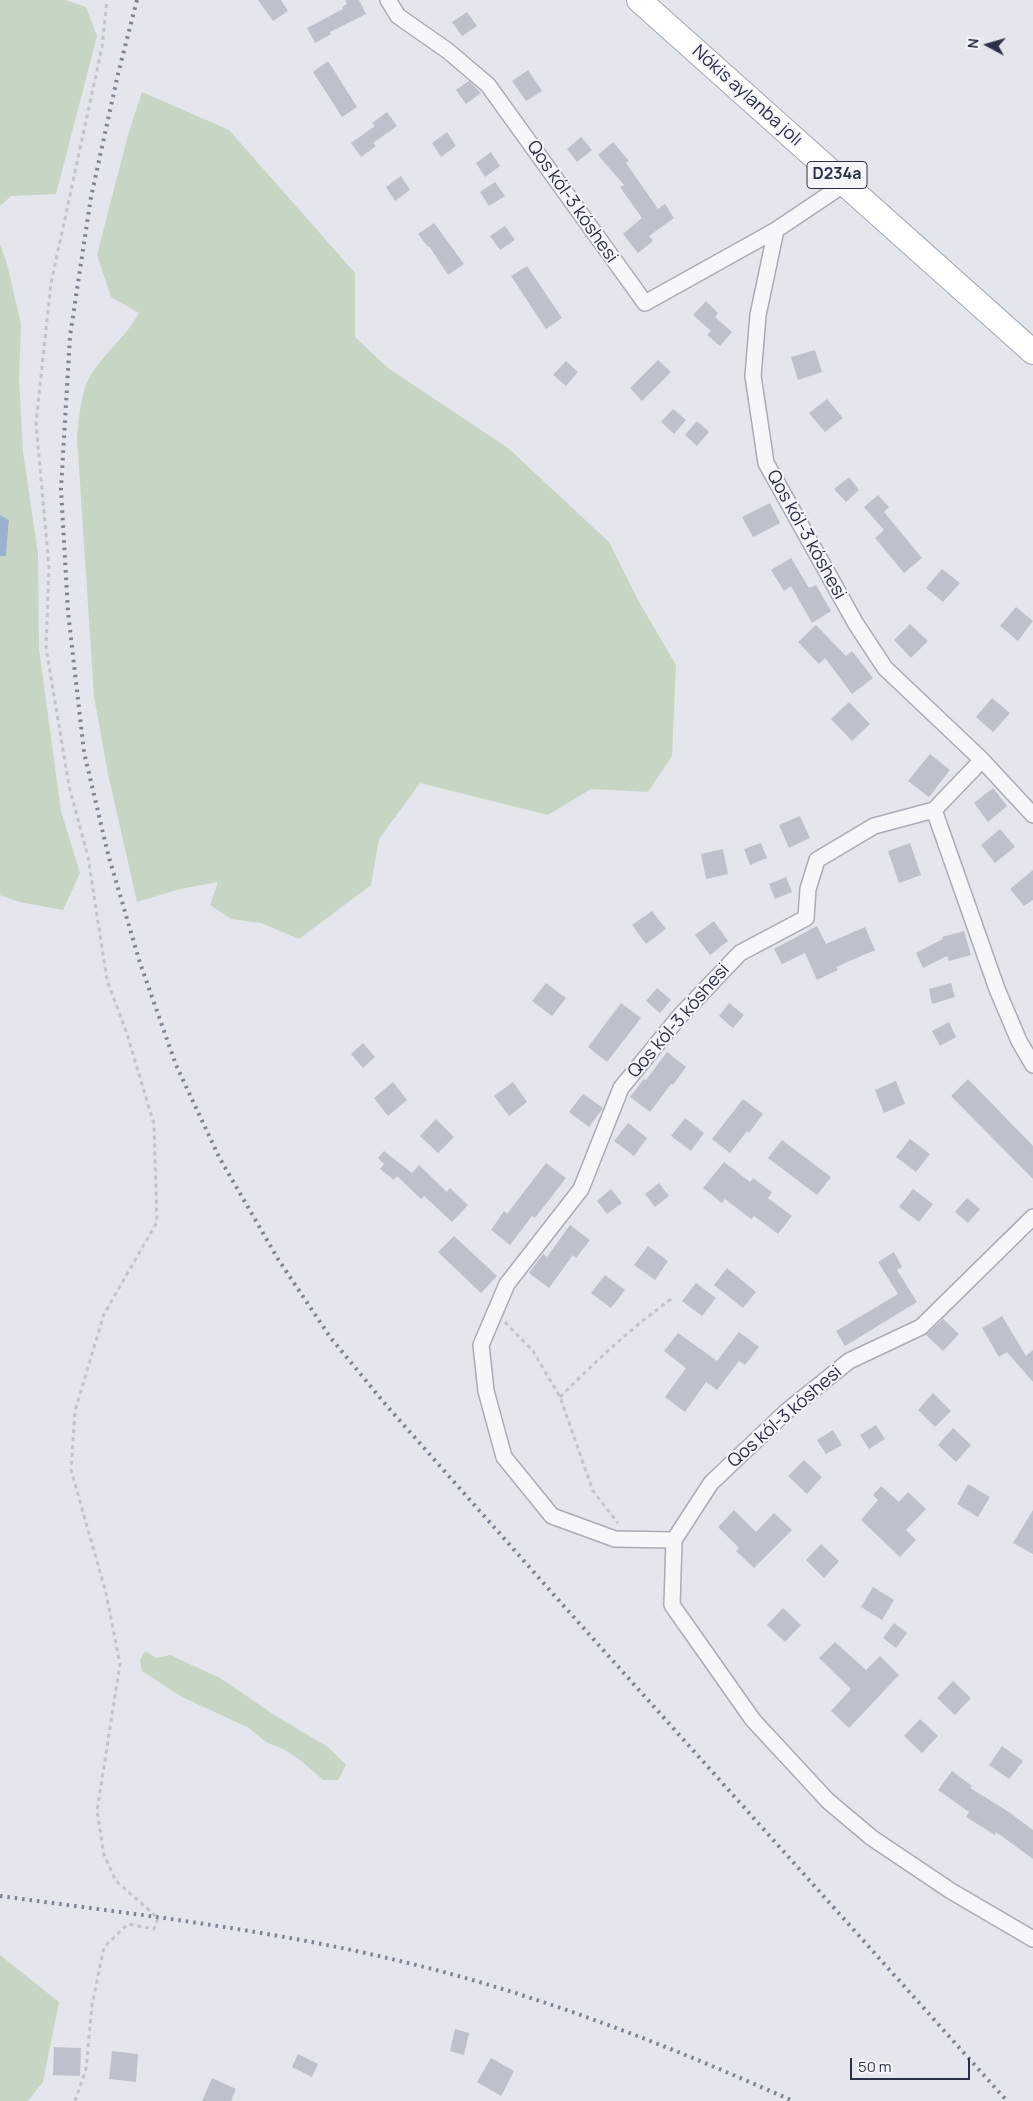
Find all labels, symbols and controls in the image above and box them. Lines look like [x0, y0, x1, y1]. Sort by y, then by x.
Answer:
north arrow [963, 20, 1013, 70]
text: N [963, 37, 983, 49]
street label: Nókis aylanba jolı [687, 41, 807, 151]
street label: Qos kól-3 kóshesi [522, 137, 622, 267]
road number: D234a [807, 162, 867, 188]
street label: Qos kól-3 kóshesi [762, 467, 850, 603]
street label: Qos kól-3 kóshesi [624, 959, 734, 1083]
street label: Qos kól-3 kóshesi [723, 1362, 847, 1472]
scale bar [853, 2048, 973, 2080]
text: 50 m [858, 2056, 892, 2077]

